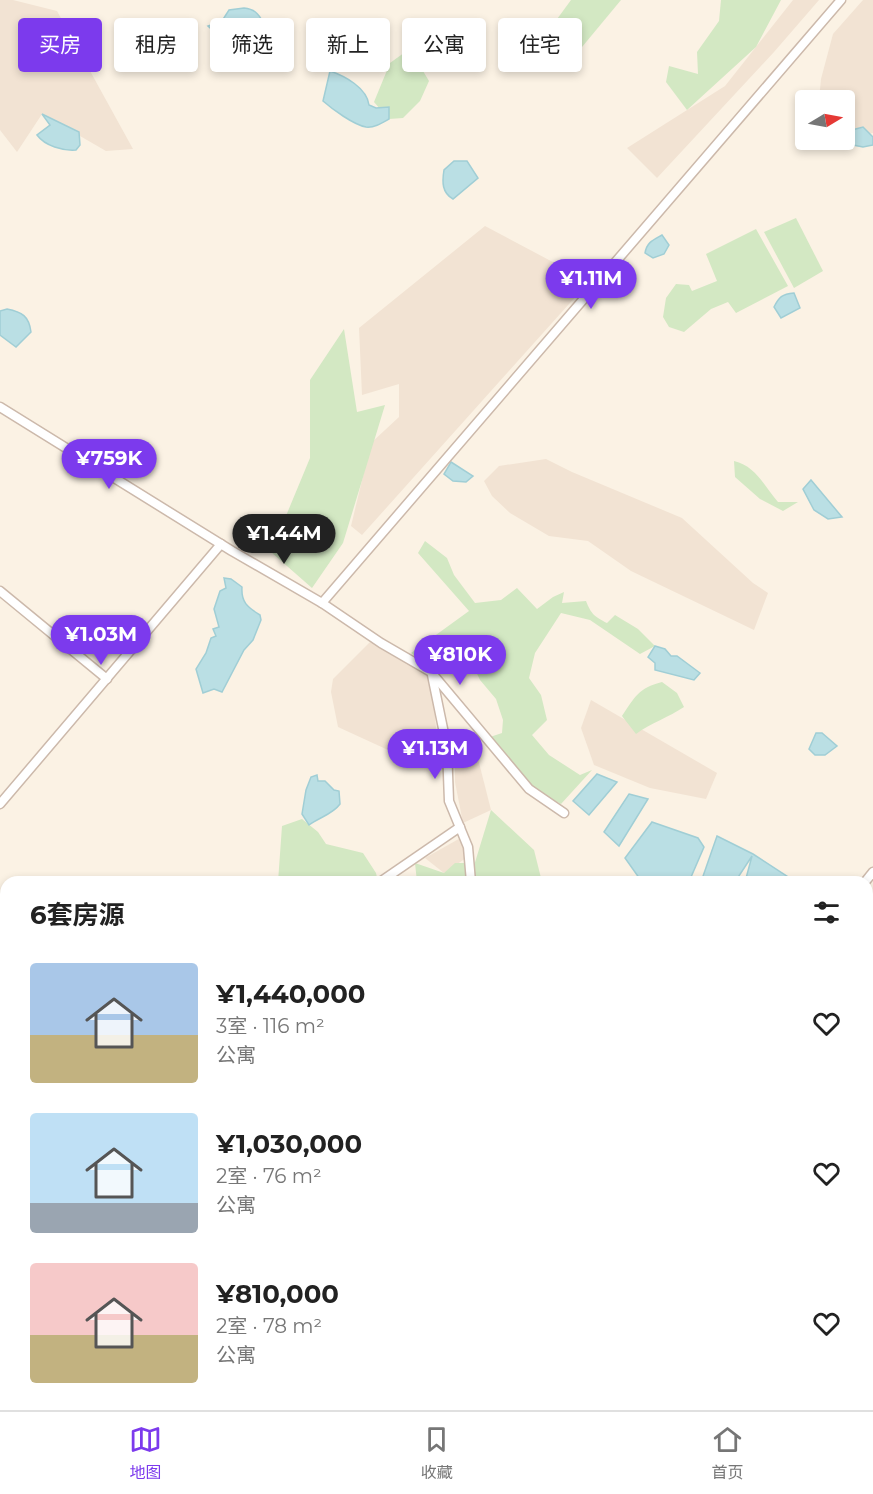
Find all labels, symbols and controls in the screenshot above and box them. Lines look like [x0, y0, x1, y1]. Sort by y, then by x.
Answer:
chip: 买房 [18, 18, 102, 72]
chip: 租房 [114, 18, 198, 72]
chip: 筛选 [210, 18, 294, 72]
chip: 新上 [306, 18, 390, 72]
chip: 公寓 [402, 18, 486, 72]
chip: 住宅 [498, 18, 582, 72]
north arrow [795, 90, 855, 150]
map controls [795, 90, 855, 150]
pin: ¥1.11M [542, 259, 640, 310]
text: ¥1.11M [560, 266, 622, 290]
pin: ¥759K [67, 439, 151, 490]
text: ¥759K [76, 446, 142, 470]
pin: ¥1.44M [235, 514, 333, 565]
text: ¥1.44M [246, 521, 322, 545]
pin: ¥1.03M [52, 615, 150, 666]
text: ¥1.03M [65, 622, 137, 646]
pin: ¥810K [418, 635, 502, 686]
text: ¥810K [428, 642, 492, 666]
pin: ¥1.13M [386, 729, 484, 780]
text: ¥1.13M [402, 736, 468, 760]
icon: filters [810, 896, 843, 929]
text: 6套房源 [30, 899, 125, 931]
text: ¥1,440,000 [216, 978, 365, 1010]
icon: home [78, 987, 150, 1059]
icon: heart [810, 1007, 843, 1040]
text: 3室 · 116 m² [216, 1014, 324, 1038]
text: 公寓 [216, 1043, 256, 1067]
text: ¥1,030,000 [216, 1128, 362, 1160]
icon: home [78, 1137, 150, 1209]
icon: heart [810, 1157, 843, 1190]
text: 2室 · 76 m² [216, 1164, 322, 1188]
text: 公寓 [216, 1193, 256, 1217]
text: ¥810,000 [216, 1278, 339, 1310]
icon: home [78, 1287, 150, 1359]
icon: heart [810, 1307, 843, 1340]
text: 2室 · 78 m² [216, 1314, 322, 1338]
text: 公寓 [216, 1343, 256, 1367]
tab: 地图 [129, 1423, 162, 1483]
tab: 收藏 [420, 1423, 453, 1483]
tab: 首页 [711, 1423, 744, 1483]

